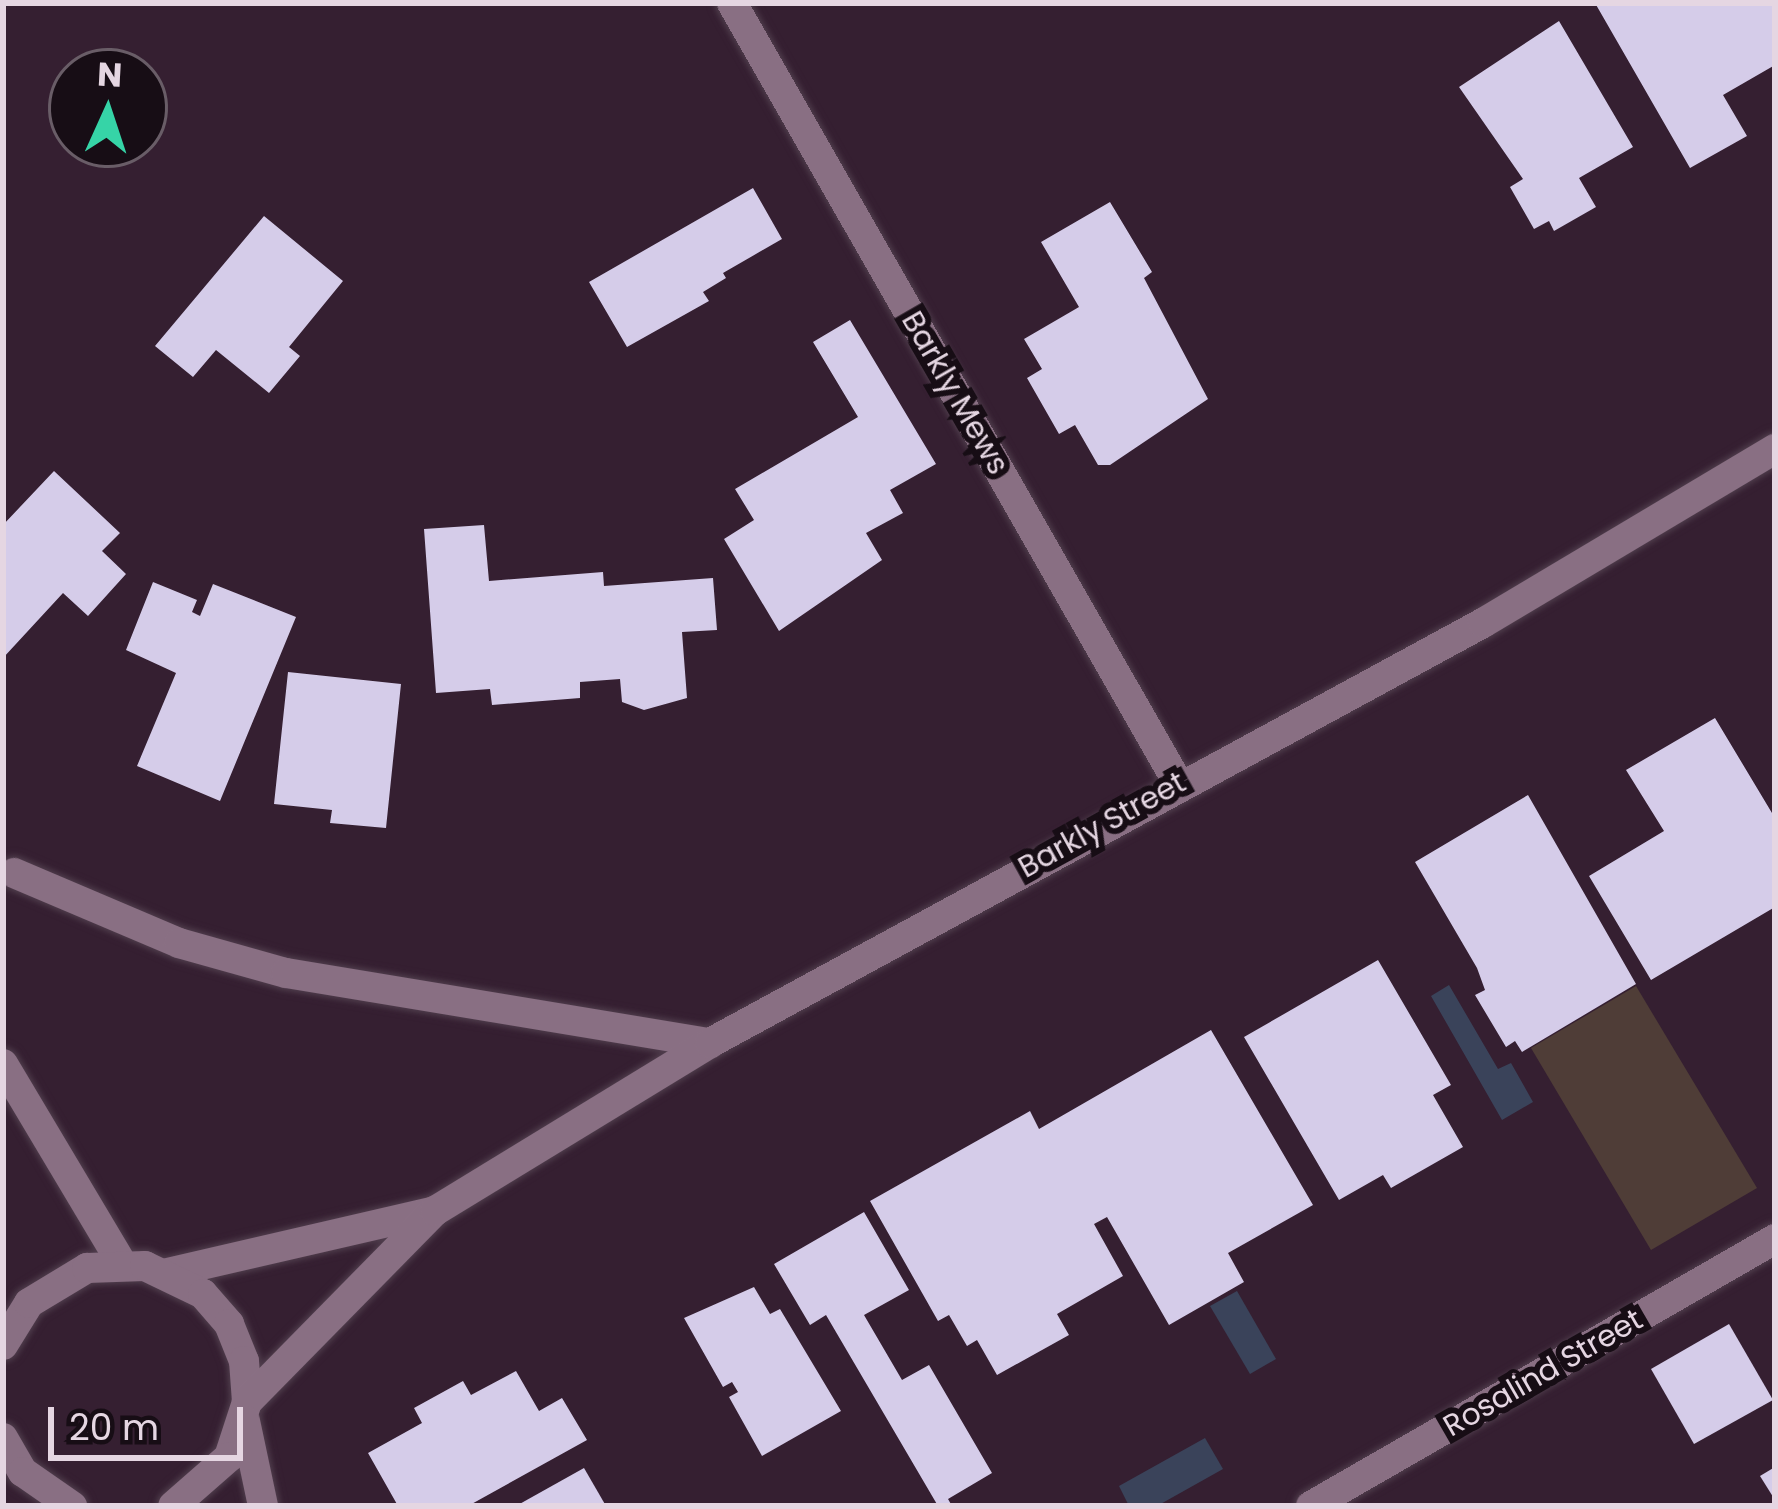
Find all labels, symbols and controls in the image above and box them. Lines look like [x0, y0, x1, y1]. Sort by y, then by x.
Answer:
north arrow [48, 48, 168, 168]
text: N [96, 50, 123, 99]
street label: Barkly Mews [894, 305, 1016, 481]
street label: Barkly Street [1012, 764, 1192, 886]
street label: Rosalind Street [1437, 1302, 1649, 1444]
scale bar [54, 1383, 249, 1457]
text: 20 m [69, 1402, 159, 1453]

